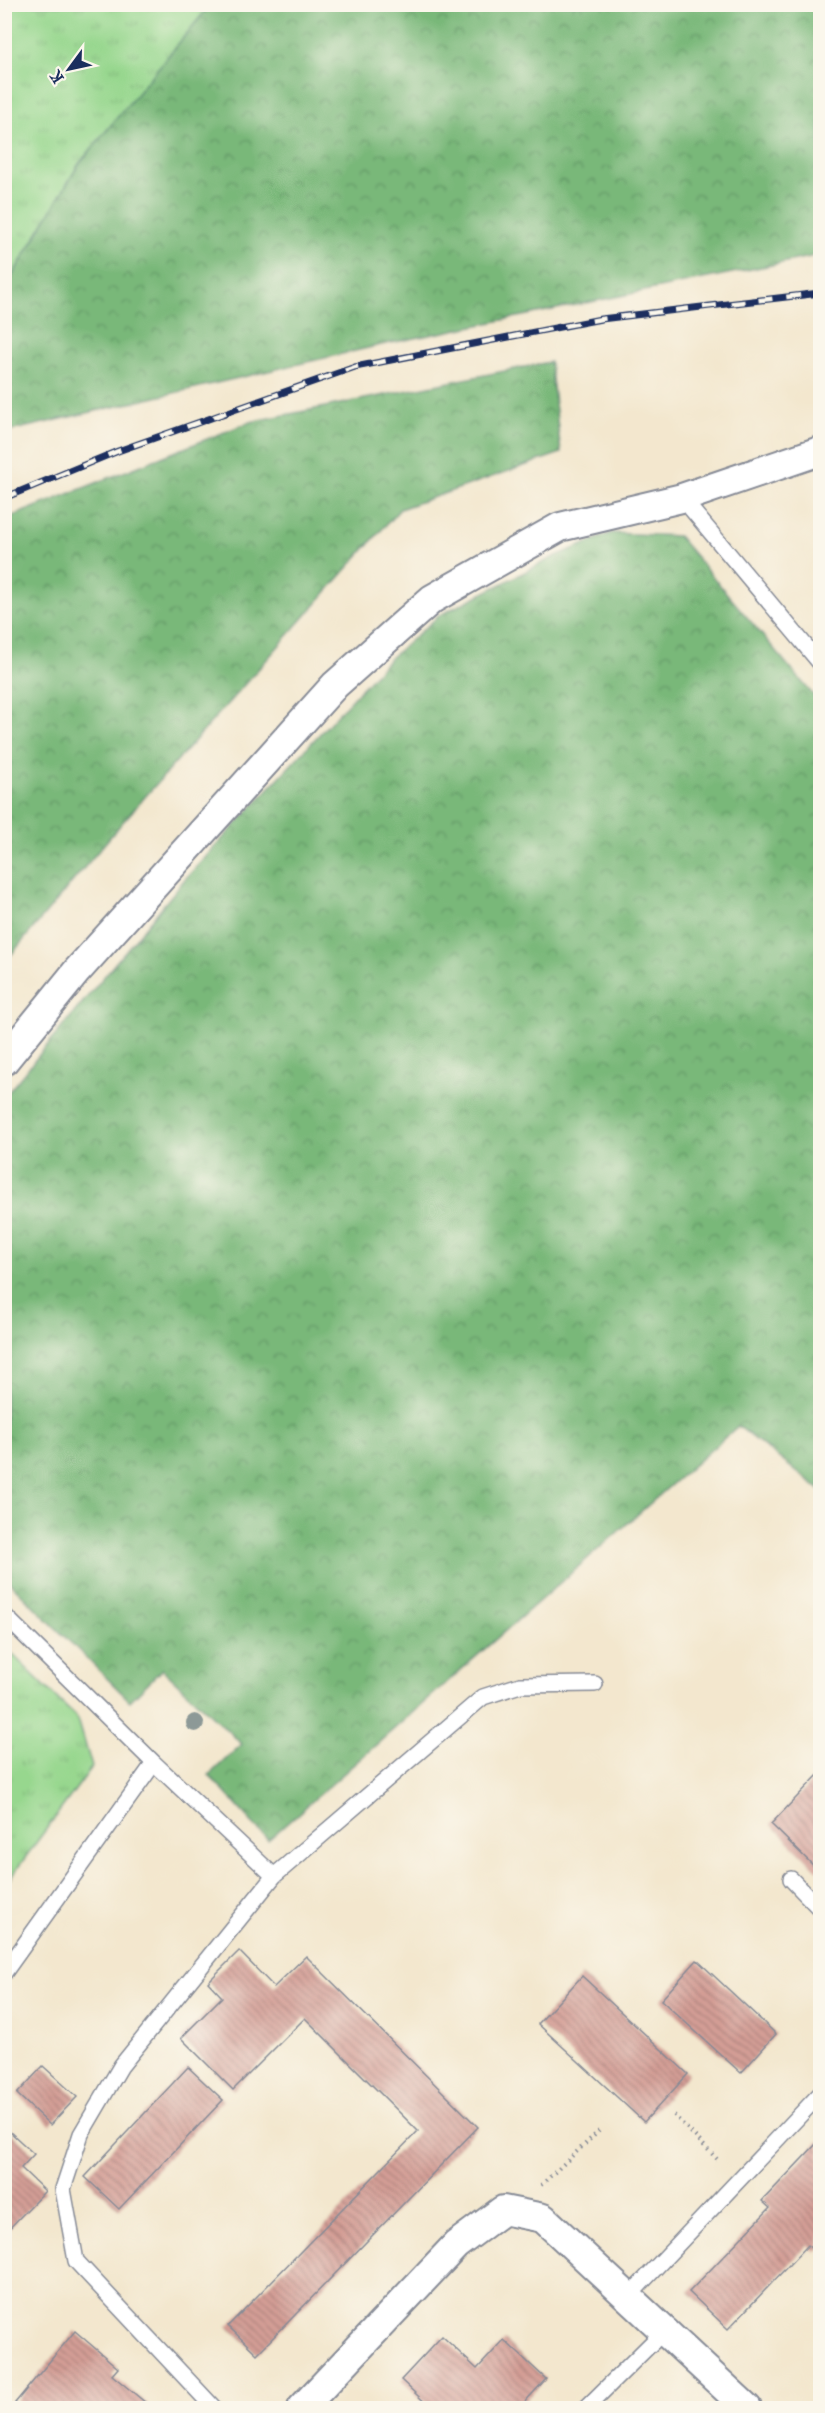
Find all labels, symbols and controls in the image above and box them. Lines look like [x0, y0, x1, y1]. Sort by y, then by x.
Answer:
north arrow [39, 39, 99, 99]
text: K [45, 66, 68, 87]

